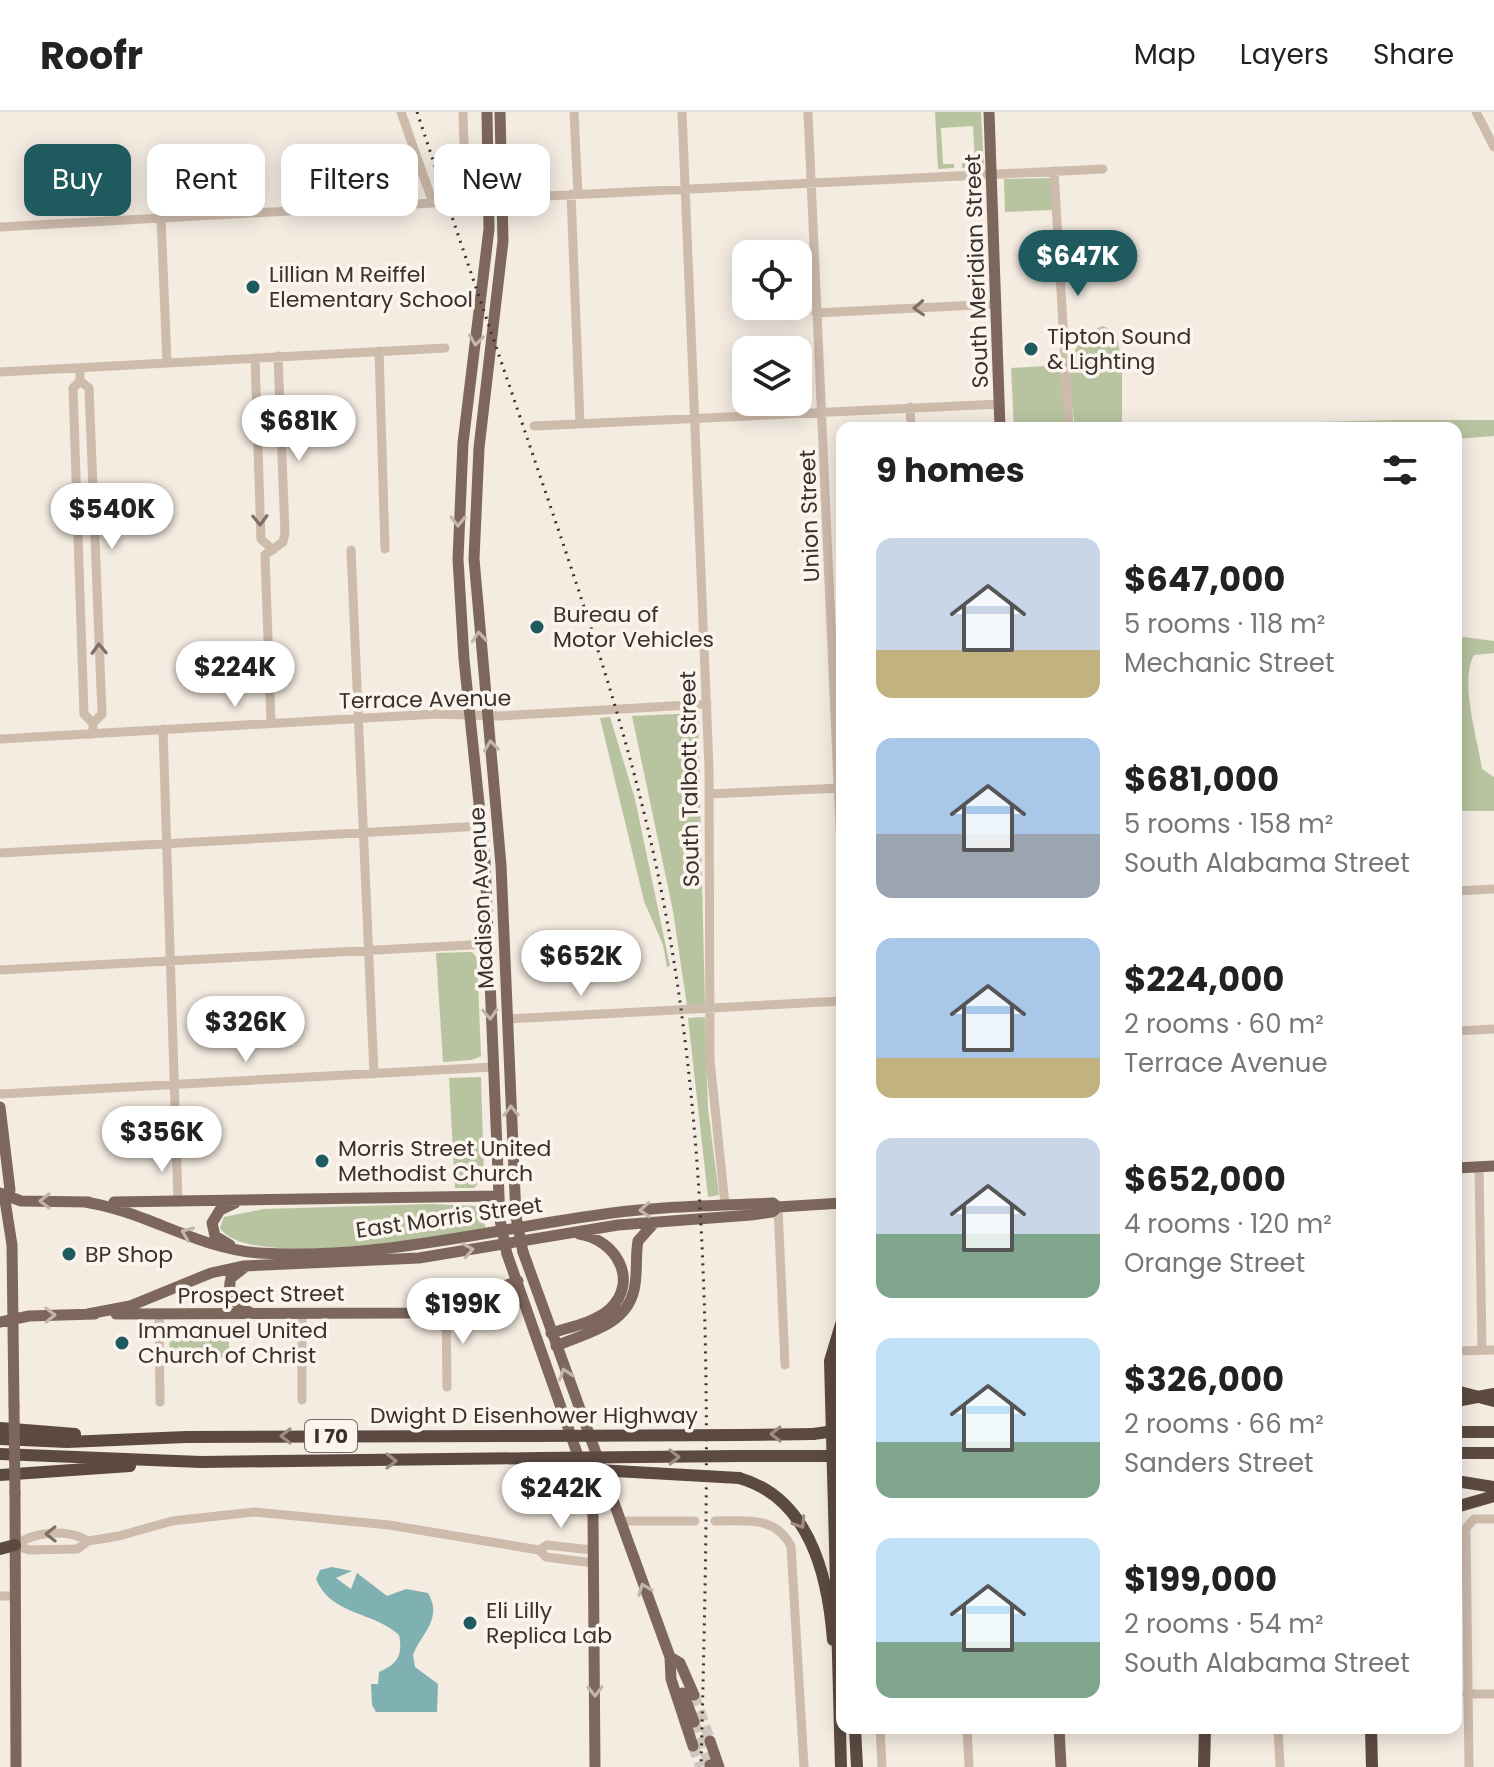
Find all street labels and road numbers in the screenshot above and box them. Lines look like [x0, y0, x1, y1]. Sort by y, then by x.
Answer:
street label: South Meridian Street [957, 153, 996, 389]
street label: Union Street [792, 449, 827, 583]
street label: South Talbott Street [672, 670, 707, 887]
street label: Terrace Avenue [339, 682, 511, 717]
street label: Madison Avenue [461, 806, 502, 990]
street label: East Morris Street [354, 1189, 544, 1246]
street label: Prospect Street [177, 1278, 345, 1311]
street label: Dwight D Eisenhower Highway [370, 1400, 699, 1431]
road number: I 70 [305, 1420, 357, 1452]

